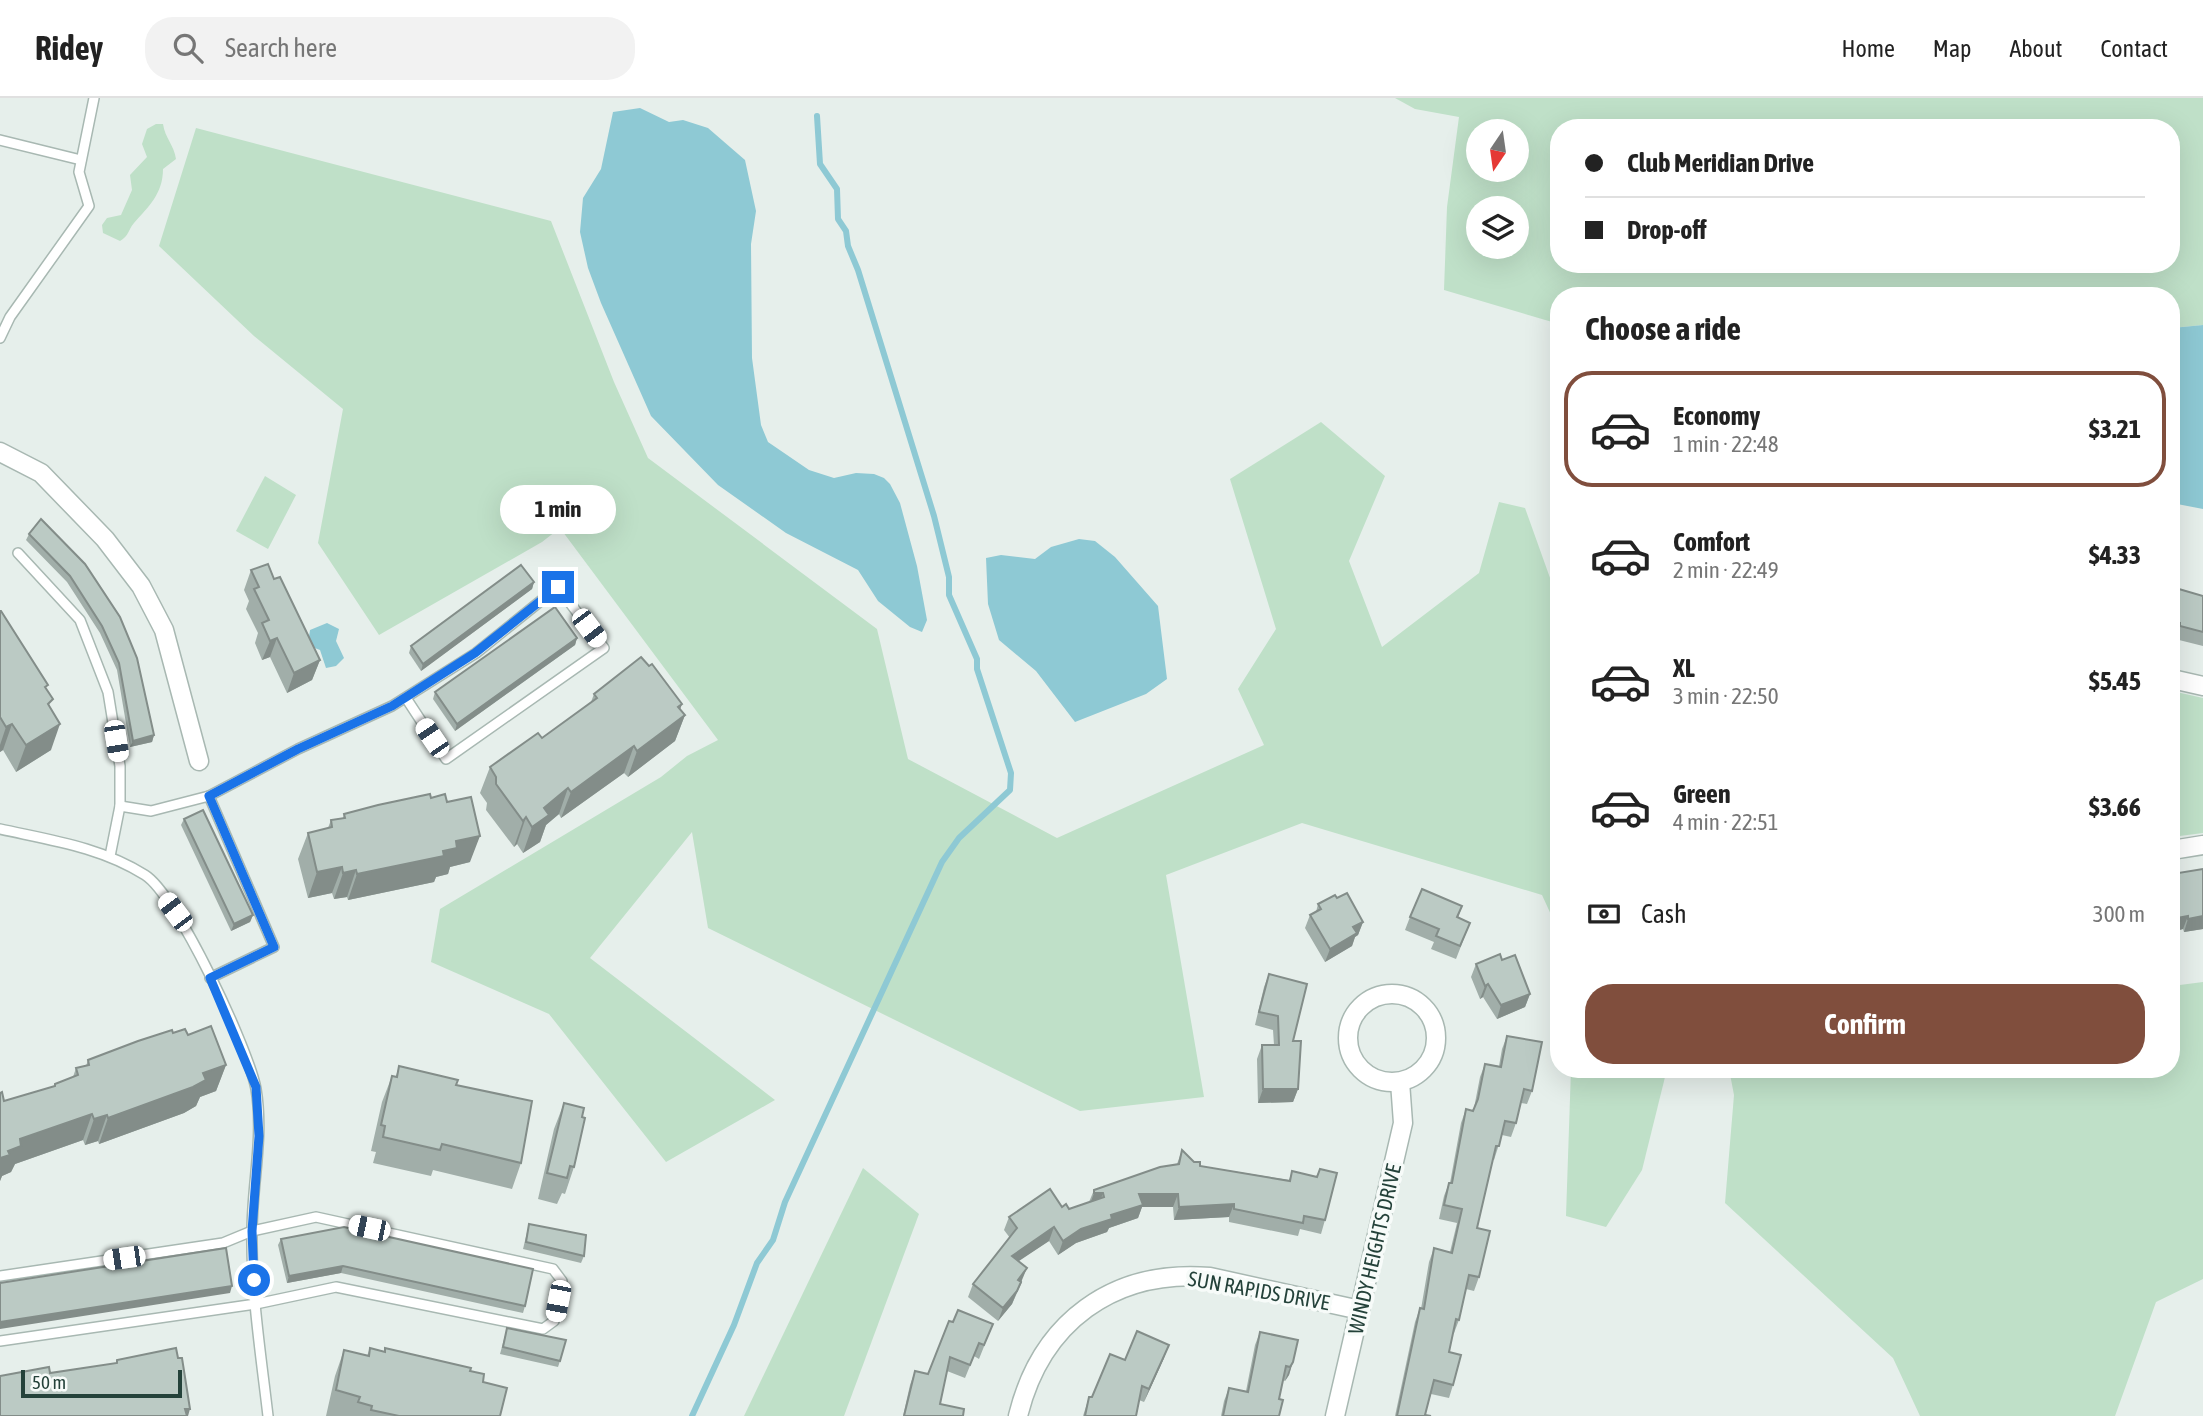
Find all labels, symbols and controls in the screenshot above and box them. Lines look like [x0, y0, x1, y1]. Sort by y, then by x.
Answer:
search box [145, 17, 635, 80]
text: Ridey [35, 29, 103, 67]
icon: search [169, 29, 207, 67]
text: Search here [225, 33, 337, 63]
text: Home [1841, 35, 1895, 62]
text: Map [1933, 35, 1971, 62]
text: About [2009, 35, 2062, 62]
text: Contact [2100, 35, 2168, 62]
north arrow [1466, 119, 1530, 182]
map controls [1466, 119, 1529, 259]
text: Club Meridian Drive [1627, 148, 1814, 178]
button: layers [1466, 196, 1529, 259]
text: Drop-off [1627, 215, 1707, 245]
text: Choose a ride [1585, 310, 1741, 347]
icon: car [1589, 398, 1652, 461]
text: Economy [1673, 401, 1760, 431]
text: $3.21 [2089, 414, 2141, 444]
text: 1 min · 22:48 [1673, 431, 1779, 457]
callout: 1 min [500, 486, 616, 534]
text: 1 min [535, 496, 581, 522]
icon: car [1589, 524, 1652, 587]
text: Comfort [1673, 527, 1750, 557]
text: $4.33 [2089, 540, 2141, 570]
text: 2 min · 22:49 [1673, 557, 1779, 583]
route end [542, 571, 574, 603]
car [568, 605, 611, 651]
icon: car [1589, 650, 1652, 713]
text: XL [1673, 653, 1695, 683]
text: $5.45 [2089, 666, 2141, 696]
text: 3 min · 22:50 [1673, 683, 1779, 709]
car [412, 715, 453, 761]
car [103, 719, 130, 763]
icon: car [1589, 776, 1652, 839]
text: Green [1673, 779, 1731, 809]
text: $3.66 [2089, 792, 2141, 822]
text: 4 min · 22:51 [1673, 809, 1779, 835]
car [154, 889, 197, 935]
icon: cash [1585, 895, 1623, 933]
text: Cash [1641, 899, 1687, 929]
text: 300 m [2093, 901, 2145, 927]
button: Confirm [1585, 984, 2145, 1064]
street label: WINDY HEIGHTS DRIVE [1343, 1162, 1405, 1336]
car [347, 1213, 392, 1243]
car [102, 1245, 147, 1271]
route start [238, 1264, 270, 1296]
street label: SUN RAPIDS DRIVE [1186, 1266, 1332, 1314]
car [544, 1278, 573, 1324]
scale bar [21, 1367, 182, 1399]
text: 50 m [32, 1371, 66, 1393]

